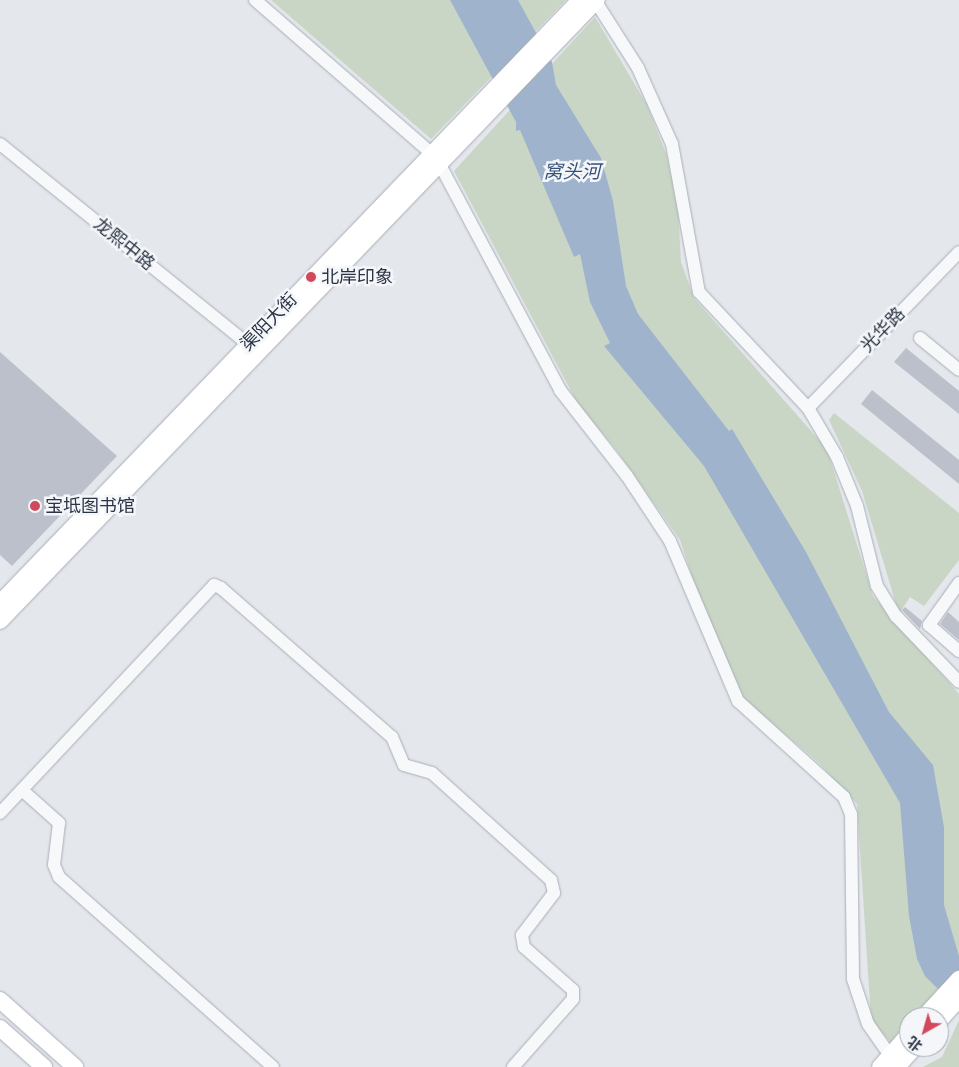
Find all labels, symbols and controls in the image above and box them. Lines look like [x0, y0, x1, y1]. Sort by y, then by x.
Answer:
water label: 窝头河 [544, 161, 600, 183]
street label: 龙熙中路 [89, 213, 159, 275]
place label: 北岸印象 [321, 266, 393, 288]
marker: 北岸印象 [305, 271, 317, 283]
street label: 渠阳大街 [236, 289, 302, 355]
street label: 光华路 [856, 303, 910, 357]
place label: 宝坻图书馆 [45, 495, 135, 517]
marker: 宝坻图书馆 [29, 500, 41, 512]
north arrow [899, 1007, 949, 1057]
text: 北 [904, 1032, 926, 1054]

